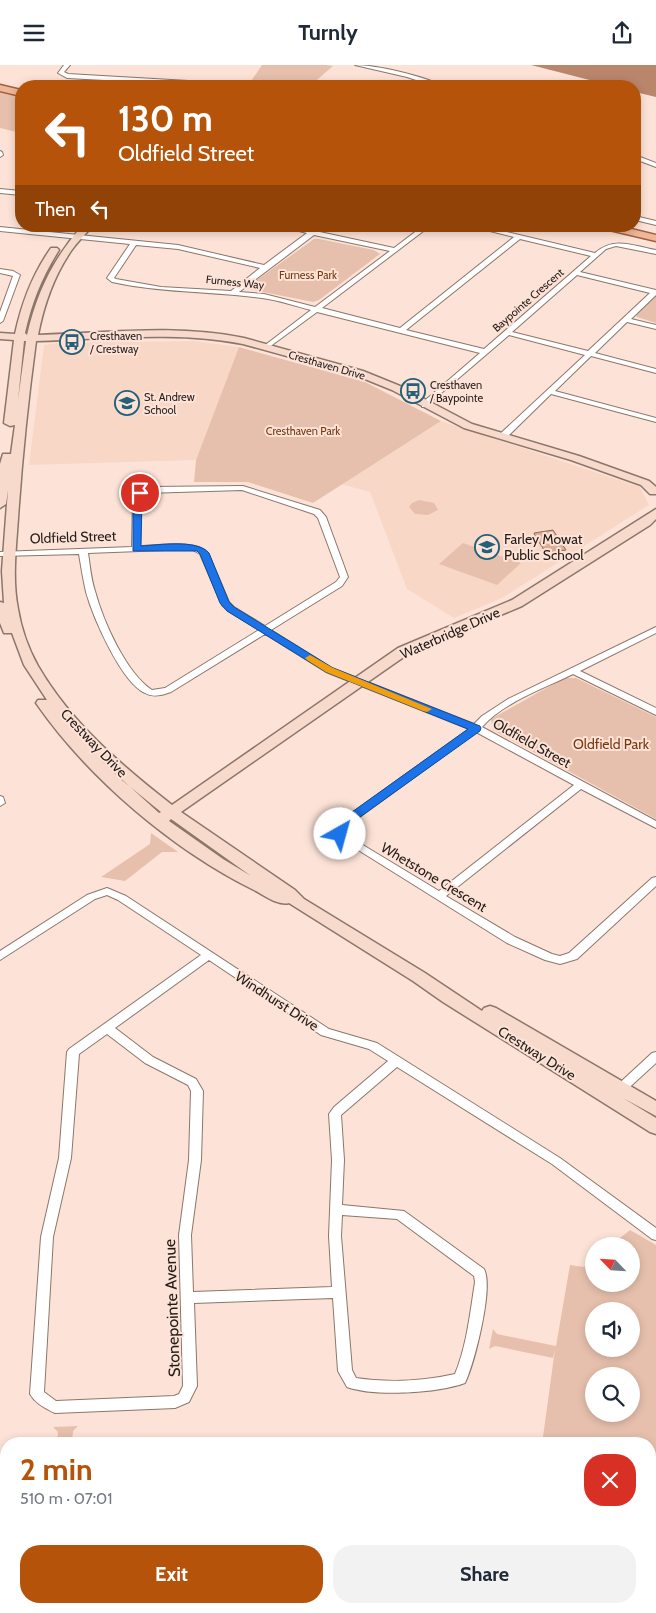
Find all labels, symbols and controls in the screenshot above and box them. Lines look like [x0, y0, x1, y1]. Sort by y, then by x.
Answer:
icon: menu [20, 19, 48, 47]
text: Turnly [298, 19, 358, 46]
icon: share [608, 19, 636, 47]
text: 130 m [118, 97, 213, 140]
icon: left [35, 100, 100, 165]
text: Oldfield Street [118, 140, 254, 167]
icon: left [86, 195, 114, 223]
text: Then [35, 198, 76, 221]
street label: Baypointe Crescent [489, 265, 567, 335]
park label: Furness Park [279, 268, 337, 282]
street label: Furness Way [205, 272, 265, 292]
bus stop icon: Cresthaven / Crestway [59, 329, 85, 355]
place label: Cresthaven / Crestway [89, 329, 142, 356]
street label: Cresthaven Drive [287, 347, 367, 383]
bus stop icon: Cresthaven / Baypointe [400, 378, 426, 404]
place label: Cresthaven / Baypointe [429, 378, 483, 405]
school or university icon: St. Andrew School [114, 390, 140, 416]
place label: St. Andrew School [144, 390, 195, 417]
park label: Cresthaven Park [266, 424, 340, 438]
pin [119, 472, 161, 514]
icon: arrive [126, 479, 154, 507]
street label: Oldfield Street [29, 526, 117, 548]
place label: Farley Mowat Public School [504, 530, 584, 564]
school or university icon: Farley Mowat Public School [474, 534, 500, 560]
street label: Waterbridge Drive [397, 603, 503, 663]
street label: Crestway Drive [57, 705, 131, 781]
street label: Oldfield Street [490, 714, 574, 772]
park label: Oldfield Park [573, 735, 650, 753]
position arrow [313, 807, 365, 859]
street label: Whetstone Crescent [378, 838, 491, 916]
street label: Windhurst Drive [232, 967, 322, 1035]
street label: Crestway Drive [495, 1022, 579, 1084]
north arrow [585, 1237, 640, 1293]
map controls [585, 1237, 640, 1422]
street label: Stonepointe Avenue [160, 1239, 184, 1377]
button: sound [585, 1302, 640, 1357]
button: search [585, 1367, 640, 1422]
text: 2 min [20, 1451, 92, 1488]
button: close [584, 1454, 636, 1506]
text: 510 m · 07:01 [20, 1489, 112, 1508]
button: Exit [20, 1545, 323, 1603]
button: Share [333, 1545, 636, 1603]

